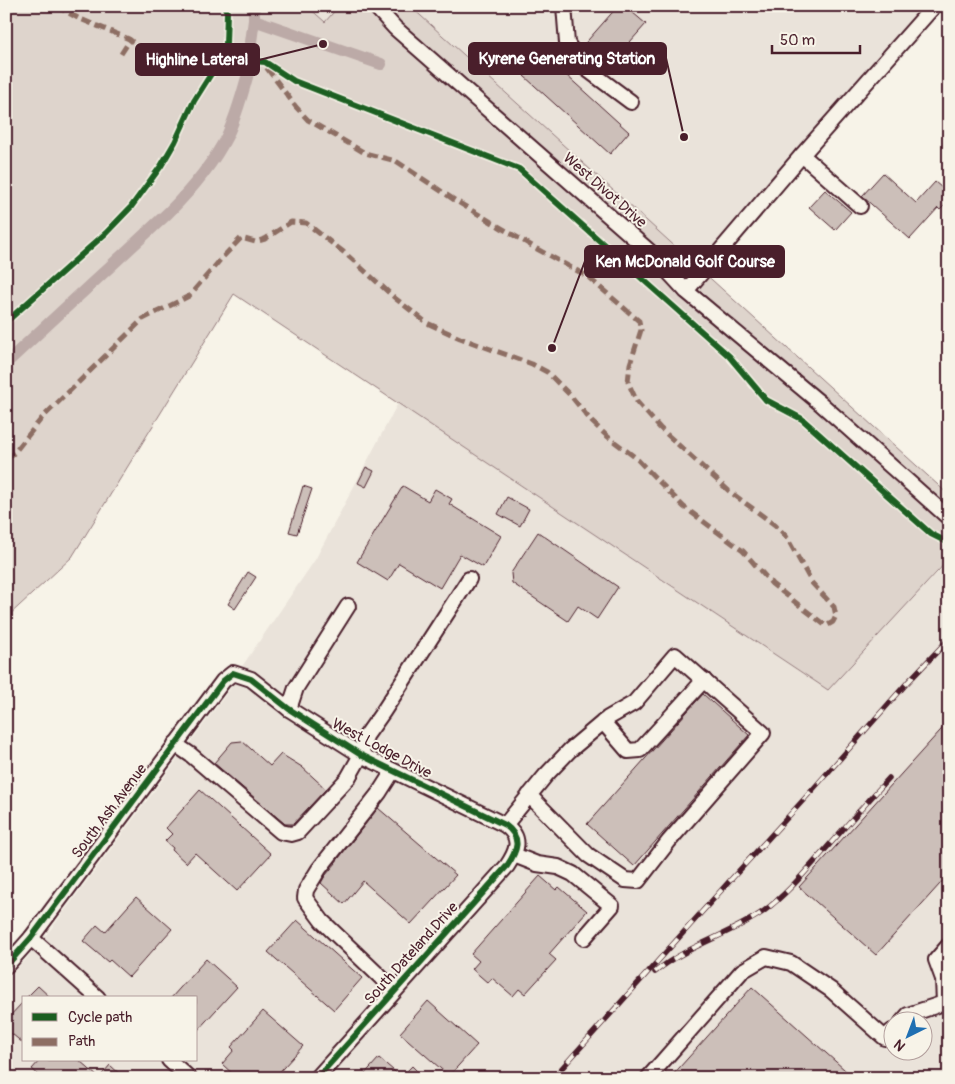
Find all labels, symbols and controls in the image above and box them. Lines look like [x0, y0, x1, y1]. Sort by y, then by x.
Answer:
scale bar [772, 22, 860, 54]
text: 50 m [780, 31, 815, 50]
callout: Kyrene Generating Station [469, 43, 666, 74]
callout: Highline Lateral [136, 44, 259, 75]
text: Kyrene Generating Station [479, 49, 655, 69]
text: Highline Lateral [146, 50, 249, 70]
street label: West Divot Drive [559, 149, 651, 232]
callout: Ken McDonald Golf Course [585, 246, 784, 277]
text: Ken McDonald Golf Course [595, 252, 776, 272]
street label: West Lodge Drive [329, 714, 435, 783]
street label: South Ash Avenue [68, 760, 152, 862]
street label: South Dateland Drive [360, 898, 463, 1008]
legend [22, 996, 198, 1062]
text: Cycle path [68, 1008, 132, 1027]
north arrow [882, 1012, 932, 1062]
text: Path [68, 1032, 95, 1051]
text: N [890, 1036, 909, 1055]

